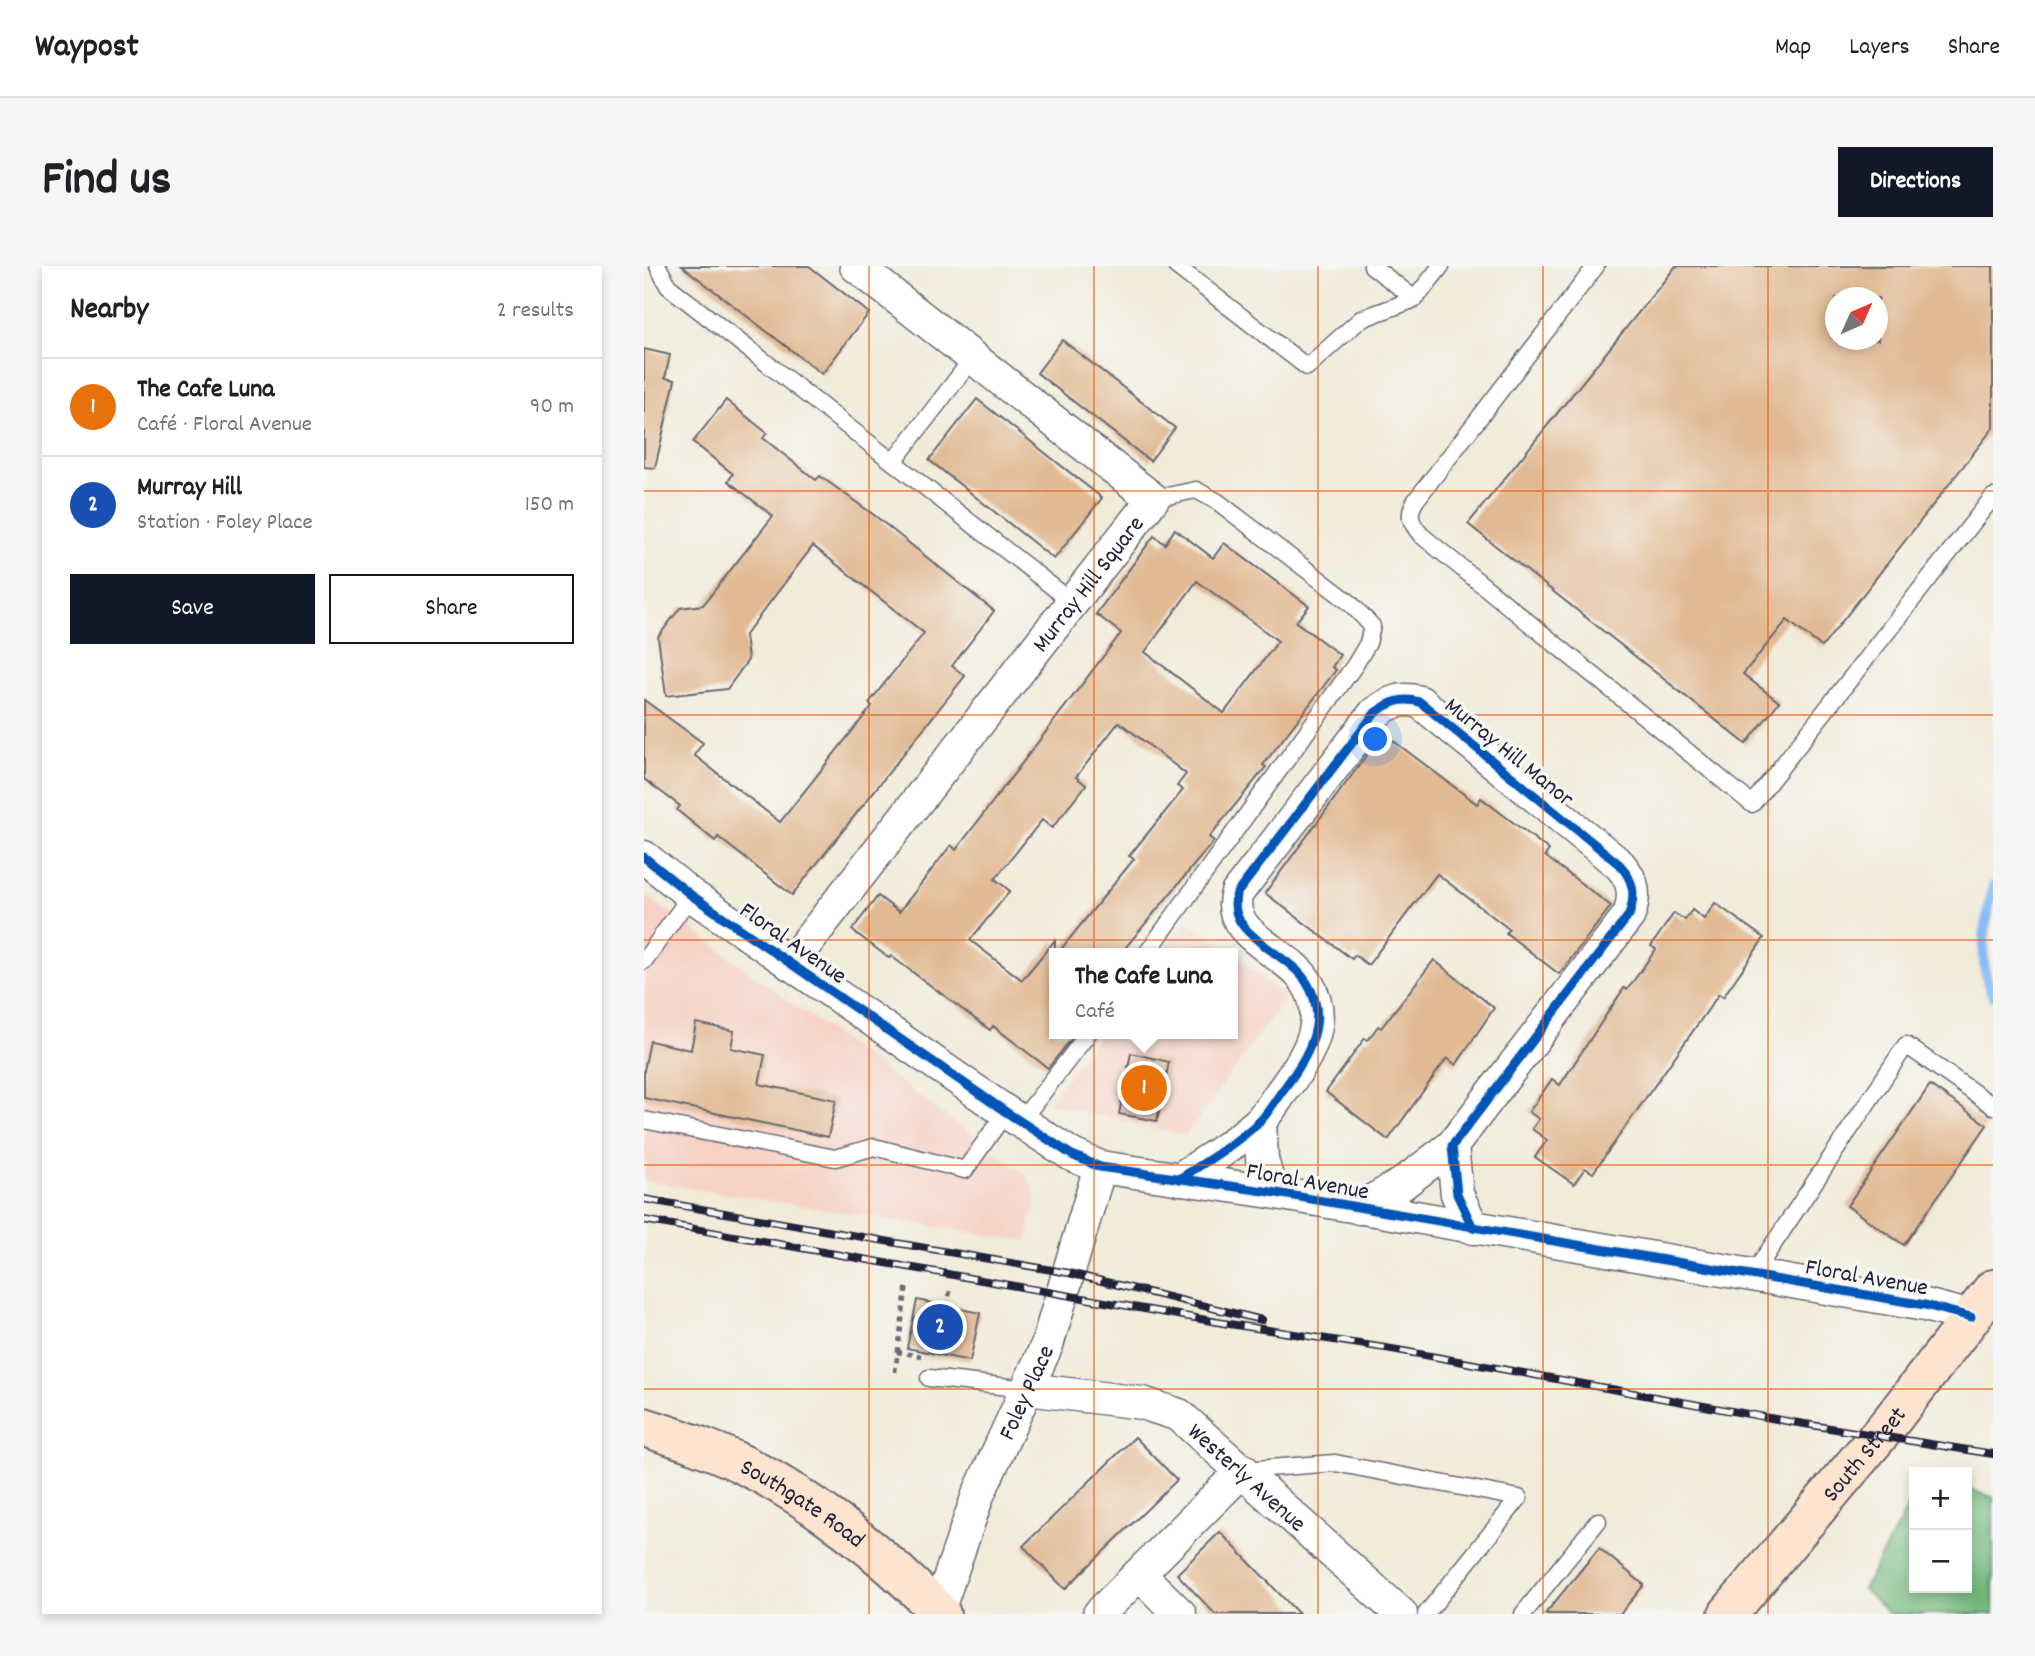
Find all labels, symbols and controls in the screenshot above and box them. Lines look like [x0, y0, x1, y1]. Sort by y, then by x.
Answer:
text: Waypost [35, 25, 139, 72]
text: Map [1775, 31, 1811, 65]
text: Layers [1849, 31, 1910, 65]
text: Share [1948, 31, 2000, 65]
text: Find us [42, 147, 171, 217]
button: Directions [1838, 147, 1993, 217]
north arrow [1825, 287, 1888, 350]
text: Nearby [70, 290, 148, 333]
text: 2 results [497, 295, 574, 328]
text: The Cafe Luna [137, 372, 274, 409]
text: 1 [90, 391, 96, 424]
text: 90 m [530, 391, 574, 424]
text: Café · Floral Avenue [137, 409, 312, 442]
text: Murray Hill [137, 470, 242, 507]
text: 2 [88, 489, 98, 522]
text: 150 m [525, 489, 574, 522]
text: Station · Foley Place [137, 507, 313, 540]
street label: Murray Hill Square [1025, 510, 1154, 661]
button: Save [70, 574, 315, 644]
button: Share [329, 574, 574, 644]
street label: Murray Hill Manor [1436, 690, 1580, 816]
your location [1358, 722, 1392, 756]
street label: Floral Avenue [732, 895, 853, 994]
popup [1049, 948, 1238, 1039]
text: The Cafe Luna [1075, 959, 1212, 996]
text: Café [1075, 996, 1115, 1029]
pin: 1 [1121, 1062, 1167, 1114]
street label: Floral Avenue [1243, 1155, 1372, 1210]
street label: Floral Avenue [1802, 1251, 1931, 1306]
pin: 2 [917, 1301, 963, 1353]
street label: Foley Place [992, 1340, 1065, 1446]
street label: South Street [1816, 1400, 1916, 1511]
street label: Westerly Avenue [1179, 1416, 1313, 1541]
street label: Southgate Road [733, 1452, 871, 1558]
map controls [1909, 1467, 1972, 1593]
button: + [1909, 1467, 1972, 1530]
button: − [1909, 1530, 1972, 1593]

